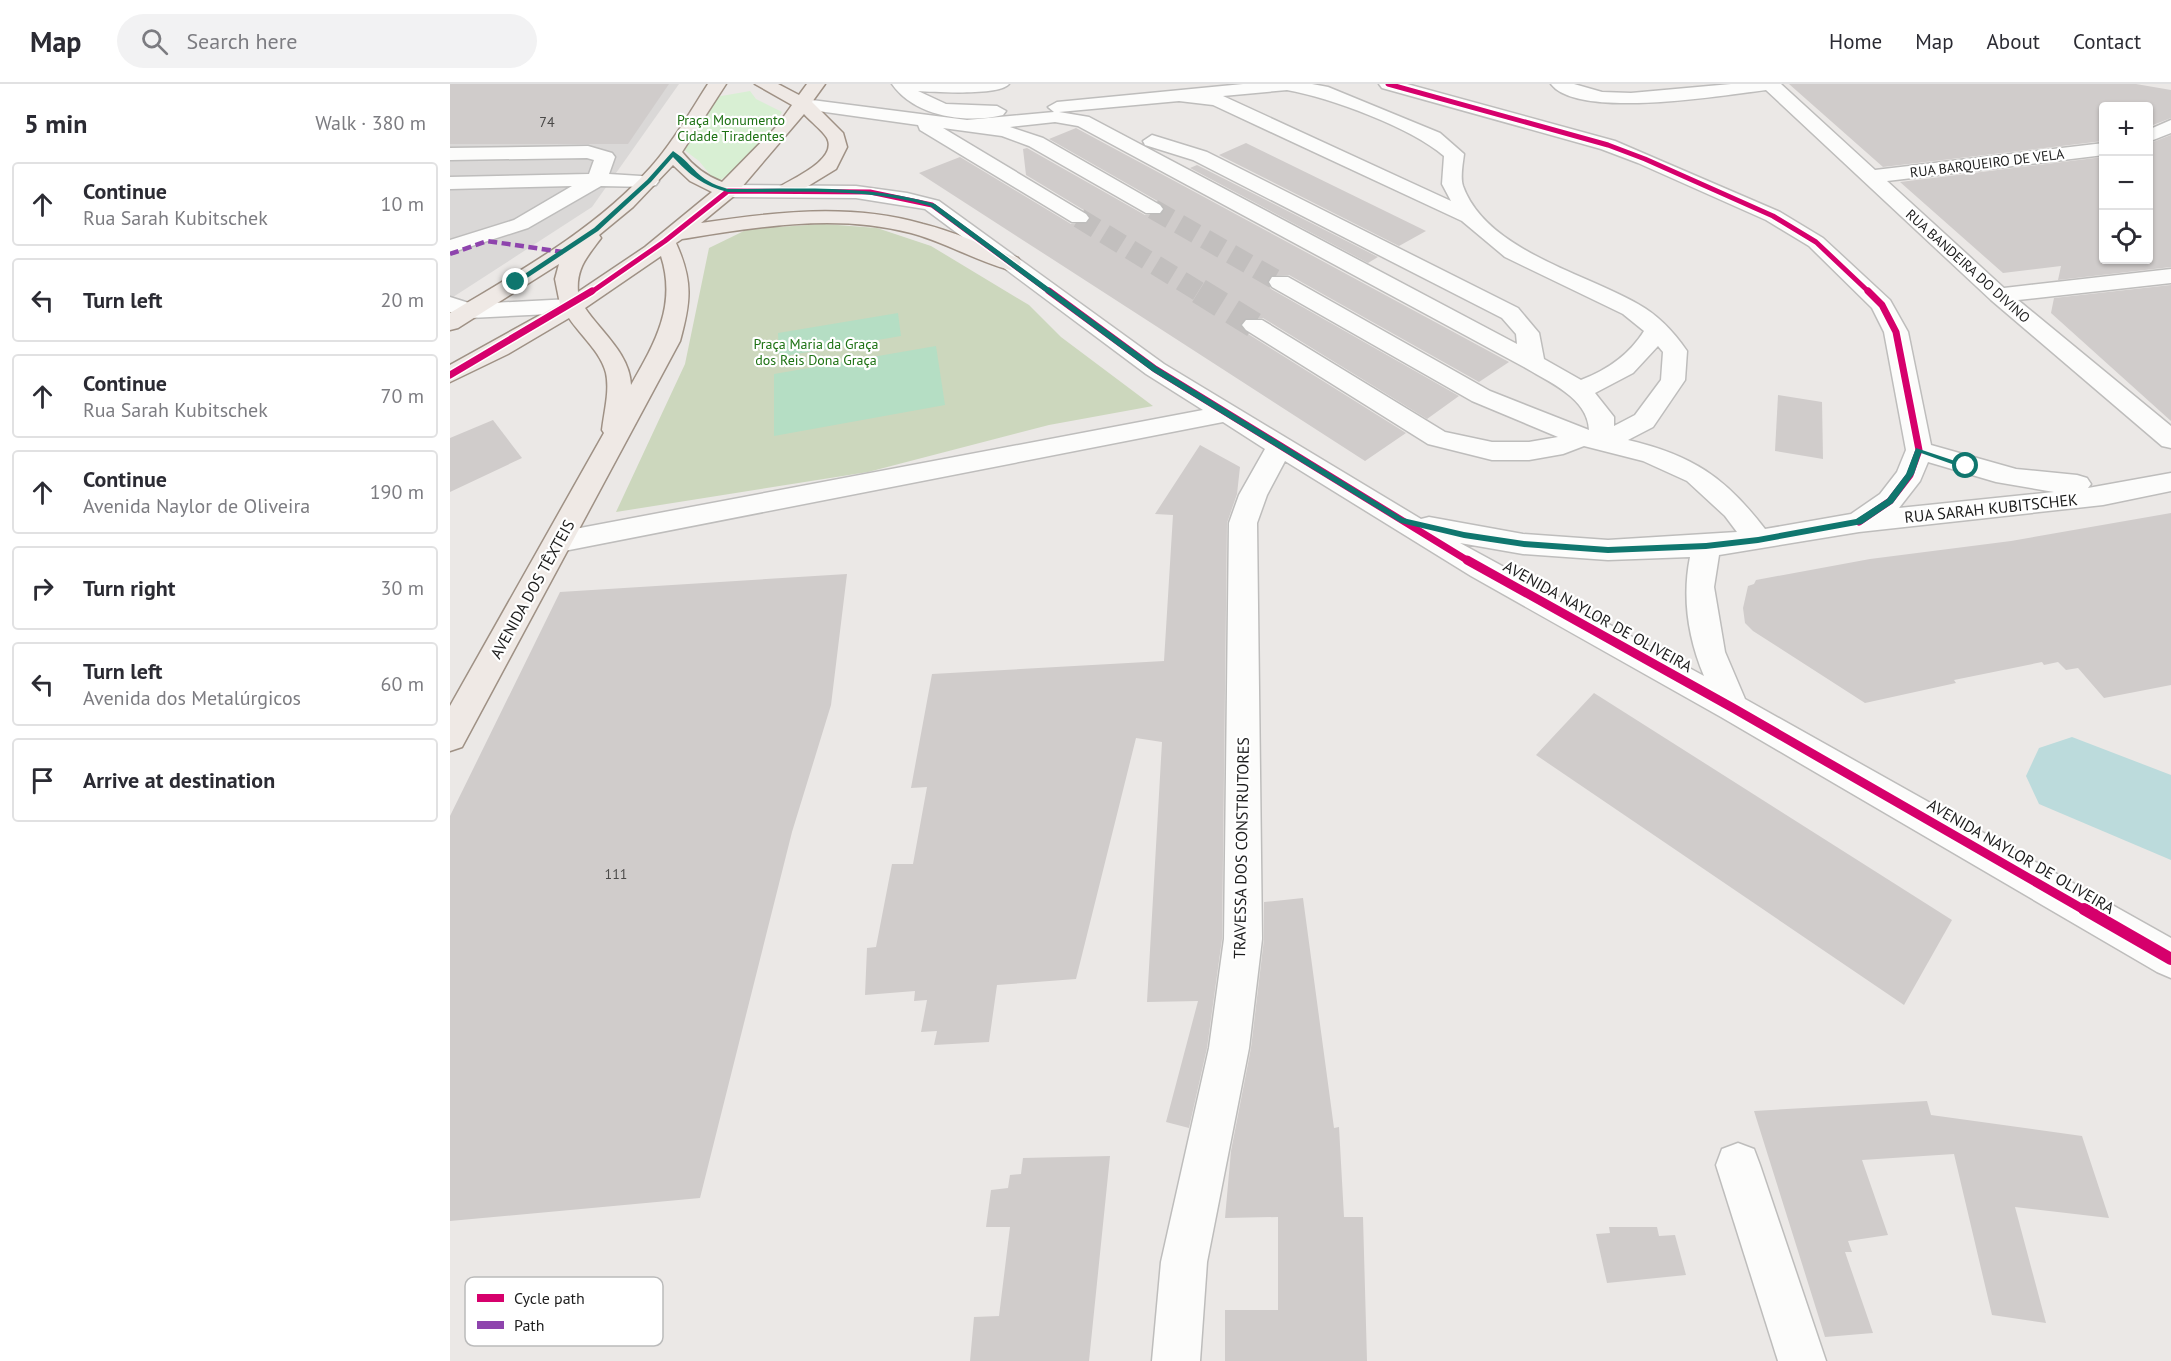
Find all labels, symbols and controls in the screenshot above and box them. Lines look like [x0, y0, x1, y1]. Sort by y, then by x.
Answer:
search box [117, 14, 537, 68]
text: Map [30, 23, 81, 60]
icon: search [138, 25, 171, 58]
text: Search here [186, 27, 297, 55]
text: Home [1829, 28, 1882, 55]
text: Map [1915, 28, 1954, 55]
text: About [1987, 28, 2040, 55]
text: Contact [2073, 28, 2141, 55]
map controls [2099, 102, 2153, 264]
button: + [2099, 102, 2153, 156]
text: 5 min [24, 107, 87, 140]
text: Walk · 380 m [315, 110, 426, 136]
park label: Praça Monumento Cidade Tiradentes [677, 111, 785, 145]
house number: 74 [539, 113, 555, 131]
street label: RUA BARQUEIRO DE VELA [1909, 145, 2066, 181]
button: − [2099, 156, 2153, 210]
text: Continue [83, 177, 167, 205]
icon: ahead [26, 188, 59, 221]
text: 10 m [381, 191, 424, 217]
text: Rua Sarah Kubitschek [83, 205, 268, 231]
street label: RUA BANDEIRA DO DIVINO [1902, 205, 2034, 327]
button: locate [2099, 210, 2153, 264]
route end [502, 268, 528, 294]
icon: left [26, 284, 59, 317]
text: Turn left [83, 286, 163, 314]
text: 20 m [381, 287, 424, 313]
park label: Praça Maria da Graça dos Reis Dona Graça [754, 335, 879, 369]
text: Continue [83, 369, 167, 397]
icon: ahead [26, 380, 59, 413]
text: 70 m [381, 383, 424, 409]
text: Rua Sarah Kubitschek [83, 397, 268, 423]
route start [1952, 452, 1978, 478]
text: Continue [83, 465, 167, 493]
icon: ahead [26, 476, 59, 509]
text: 190 m [370, 479, 424, 505]
street label: RUA SARAH KUBITSCHEK [1903, 489, 2079, 527]
text: Avenida Naylor de Oliveira [83, 493, 310, 519]
street label: AVENIDA DOS TÊXTEIS [485, 516, 579, 662]
street label: AVENIDA NAYLOR DE OLIVEIRA [1500, 556, 1696, 677]
icon: right [26, 572, 59, 605]
text: Turn right [83, 574, 175, 602]
text: 30 m [381, 575, 424, 601]
text: Turn left [83, 657, 163, 685]
icon: left [26, 668, 59, 701]
text: 60 m [381, 671, 424, 697]
text: Avenida dos Metalúrgicos [83, 685, 301, 711]
street label: TRAVESSA DOS CONSTRUTORES [1229, 737, 1253, 959]
icon: arrive [26, 764, 59, 797]
text: Arrive at destination [83, 766, 275, 794]
street label: AVENIDA NAYLOR DE OLIVEIRA [1924, 794, 2119, 918]
house number: 111 [605, 865, 627, 883]
legend [465, 1277, 663, 1346]
text: Cycle path [514, 1288, 585, 1308]
text: Path [514, 1315, 545, 1335]

